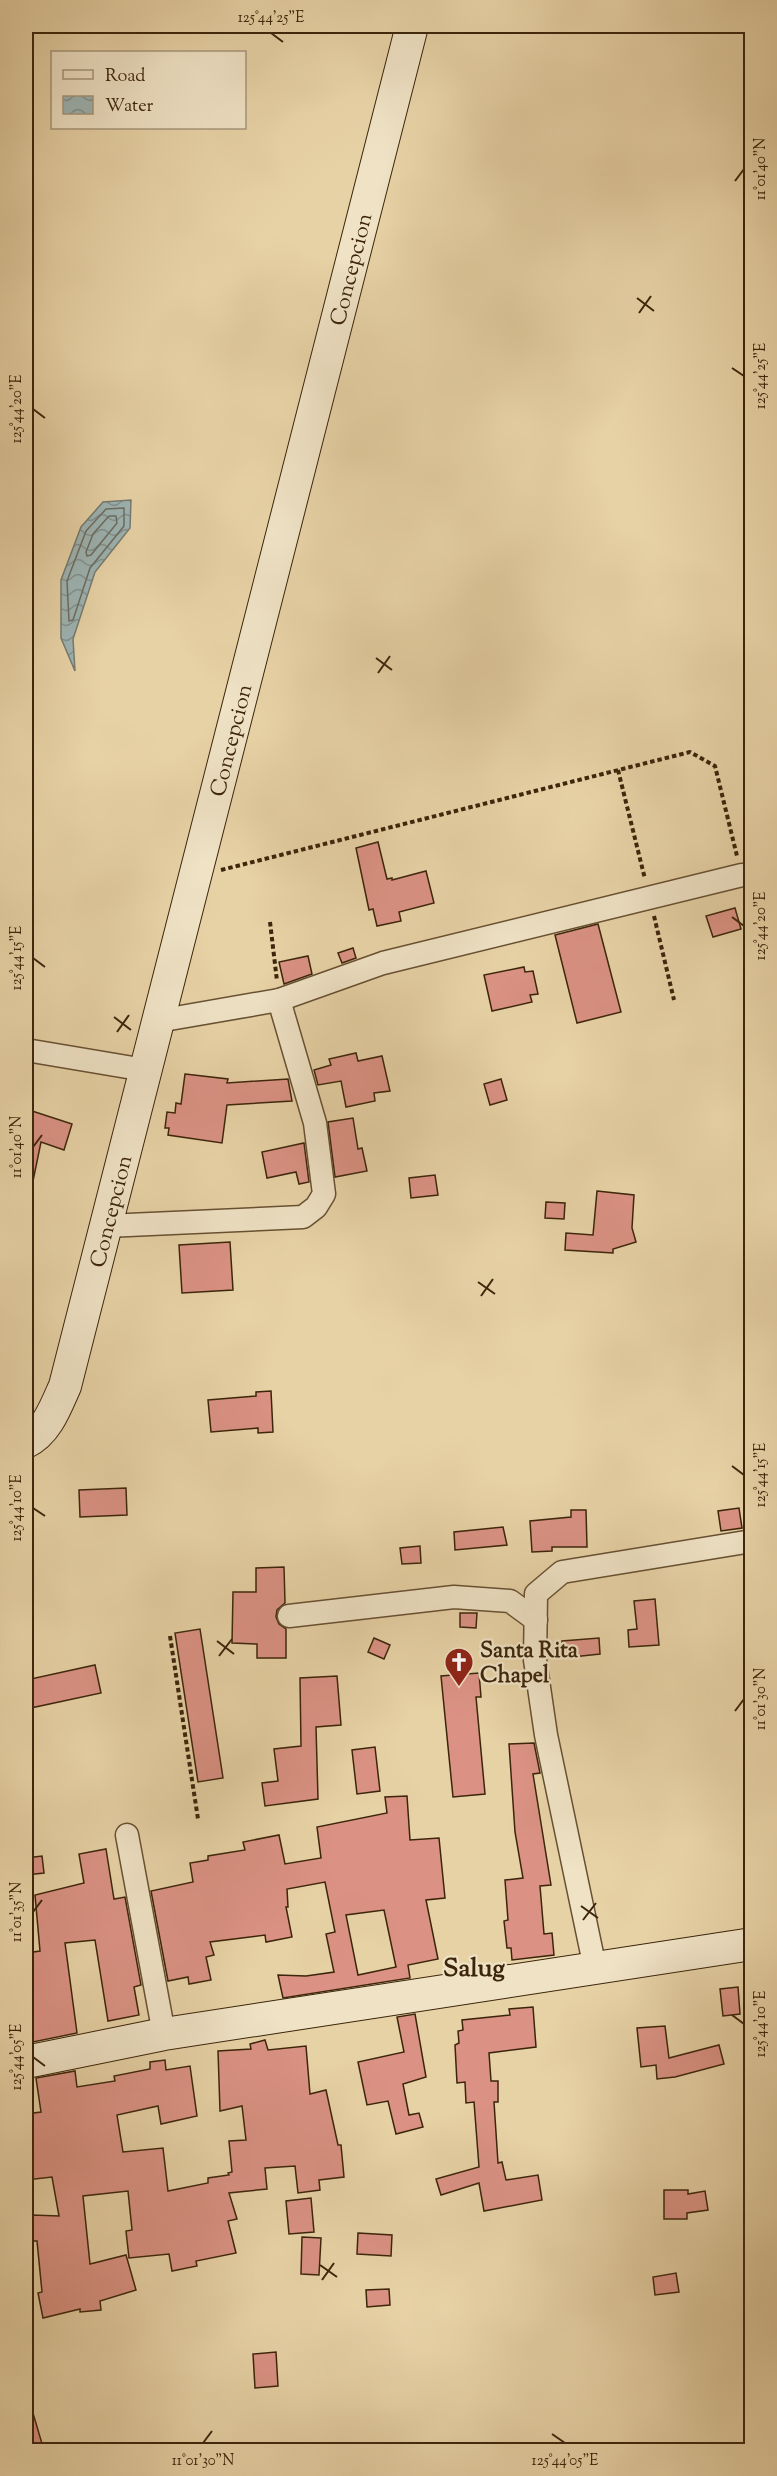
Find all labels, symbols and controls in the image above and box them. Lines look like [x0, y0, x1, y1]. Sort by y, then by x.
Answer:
text: 125°44'25"E [238, 8, 304, 29]
legend [51, 51, 246, 129]
text: Road [105, 64, 145, 90]
text: Water [105, 94, 154, 120]
text: 11°01'40"N [751, 138, 772, 200]
street label: Concepcion [323, 210, 382, 330]
text: 125°44'25"E [751, 343, 772, 409]
text: 125°44'20"E [7, 375, 28, 443]
street label: Concepcion [203, 681, 262, 801]
text: 125°44'20"E [751, 892, 772, 960]
text: 125°44'15"E [7, 926, 28, 990]
text: 11°01'40"N [7, 1116, 28, 1178]
street label: Concepcion [83, 1152, 142, 1272]
text: 125°44'15"E [751, 1443, 772, 1507]
text: 125°44'10"E [7, 1474, 28, 1542]
place label: Santa Rita Chapel [480, 1636, 579, 1693]
church icon: Santa Rita Chapel [443, 1646, 475, 1688]
text: 11°01'30"N [751, 1668, 772, 1730]
text: 11°01'35"N [7, 1882, 28, 1942]
district label: Salug [443, 1951, 505, 1988]
text: 125°44'10"E [751, 1990, 772, 2058]
text: 125°44'05"E [7, 2024, 28, 2090]
text: 11°01'30"N [172, 2451, 234, 2472]
text: 125°44'05"E [532, 2451, 598, 2472]

